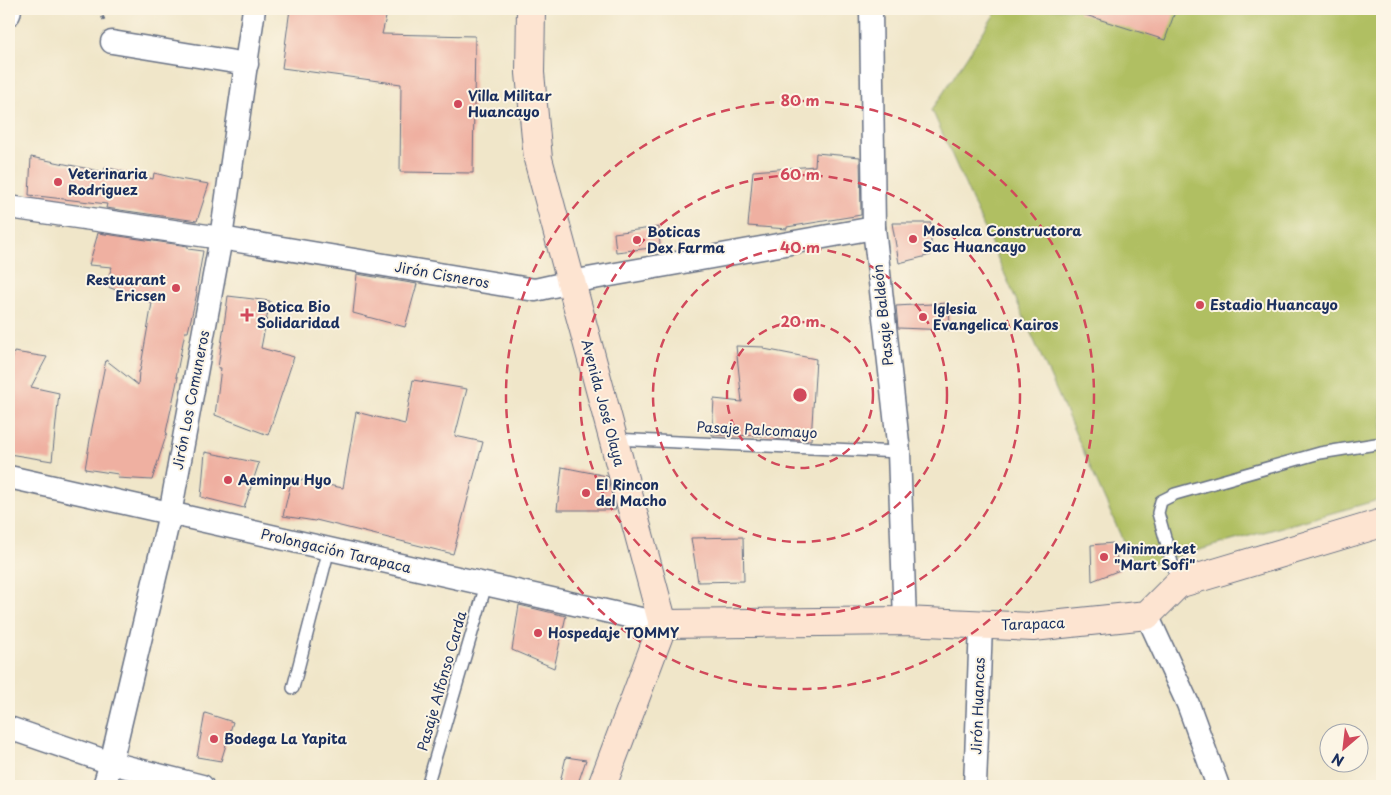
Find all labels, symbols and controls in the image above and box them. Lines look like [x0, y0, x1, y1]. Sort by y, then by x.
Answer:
place label: Villa Militar Huancayo [468, 85, 552, 122]
text: 80 m [780, 88, 820, 111]
marker: Villa Militar Huancayo [452, 98, 464, 110]
text: 60 m [780, 162, 820, 185]
place label: Veterinaria Rodriguez [68, 163, 148, 200]
marker: Veterinaria Rodriguez [52, 176, 64, 188]
place label: Mosalca Constructora Sac Huancayo [923, 220, 1082, 257]
place label: Boticas Dex Farma [647, 221, 725, 258]
marker: Mosalca Constructora Sac Huancayo [907, 233, 919, 245]
marker: Boticas Dex Farma [631, 234, 643, 246]
text: 40 m [780, 235, 820, 258]
street label: Jirón Cisneros [393, 256, 491, 293]
street label: Pasaje Baldeón [867, 263, 898, 367]
place label: Restuarant Ericsen [86, 269, 166, 306]
marker: Restuarant Ericsen [170, 282, 182, 294]
place label: Estadio Huancayo [1210, 294, 1338, 315]
place label: Botica Bio Solidaridad [257, 296, 340, 333]
place label: Iglesia Evangelica Kairos [933, 298, 1059, 335]
marker: Estadio Huancayo [1194, 299, 1206, 311]
marker: Botica Bio Solidaridad [241, 309, 253, 321]
text: 20 m [781, 309, 819, 332]
marker: Iglesia Evangelica Kairos [917, 311, 929, 323]
street label: Jirón Los Comuneros [167, 328, 214, 471]
street label: Avenida José Olaya [576, 337, 631, 469]
centre of rings [791, 386, 809, 404]
street label: Pasaje Palcomayo [696, 416, 818, 443]
place label: Aeminpu Hyo [238, 469, 331, 490]
marker: Aeminpu Hyo [222, 474, 234, 486]
place label: El Rincon del Macho [596, 474, 667, 511]
marker: El Rincon del Macho [580, 487, 592, 499]
street label: Prolongación Tarapaca [259, 523, 414, 578]
place label: Minimarket "Mart Sofi" [1114, 538, 1196, 575]
marker: Minimarket "Mart Sofi" [1098, 551, 1110, 563]
street label: Pasaje Alfonso Carda [411, 608, 472, 753]
street label: Tarapaca [1001, 612, 1066, 635]
place label: Hospedaje TOMMY [548, 622, 680, 643]
marker: Hospedaje TOMMY [532, 627, 544, 639]
street label: Jirón Huancas [965, 657, 990, 755]
north arrow [1318, 722, 1368, 772]
place label: Bodega La Yapita [224, 728, 348, 749]
marker: Bodega La Yapita [208, 733, 220, 745]
text: N [1328, 748, 1347, 772]

